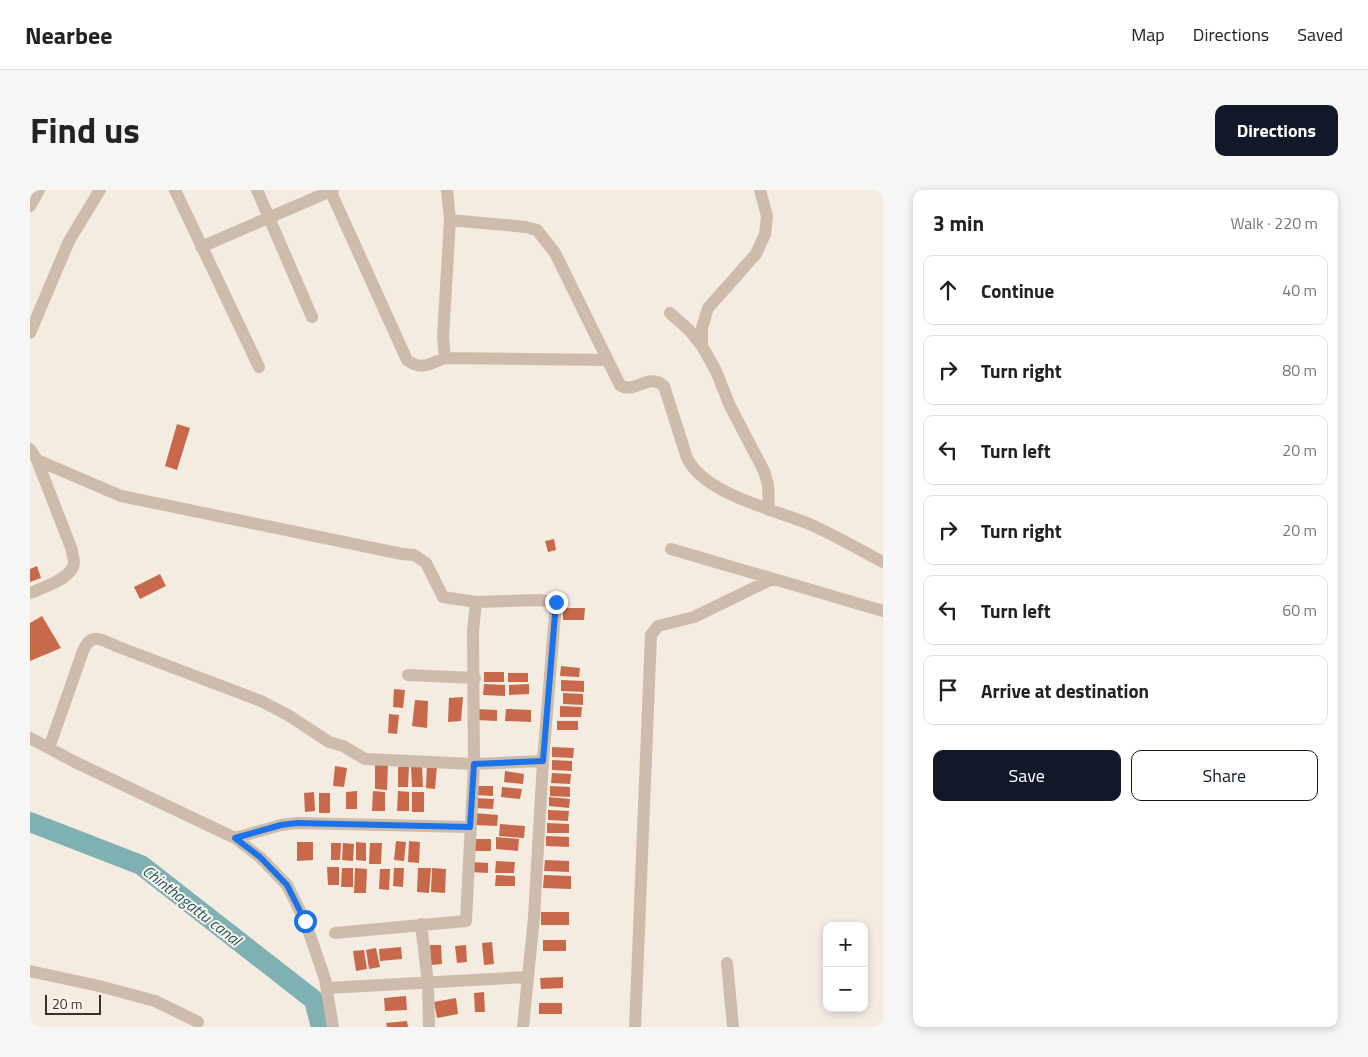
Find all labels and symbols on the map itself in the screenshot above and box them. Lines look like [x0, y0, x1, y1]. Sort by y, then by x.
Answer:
route end [545, 591, 568, 614]
water label: Chinthagattu canal [138, 859, 248, 952]
route start [294, 910, 317, 933]
scale bar [45, 992, 101, 1015]

